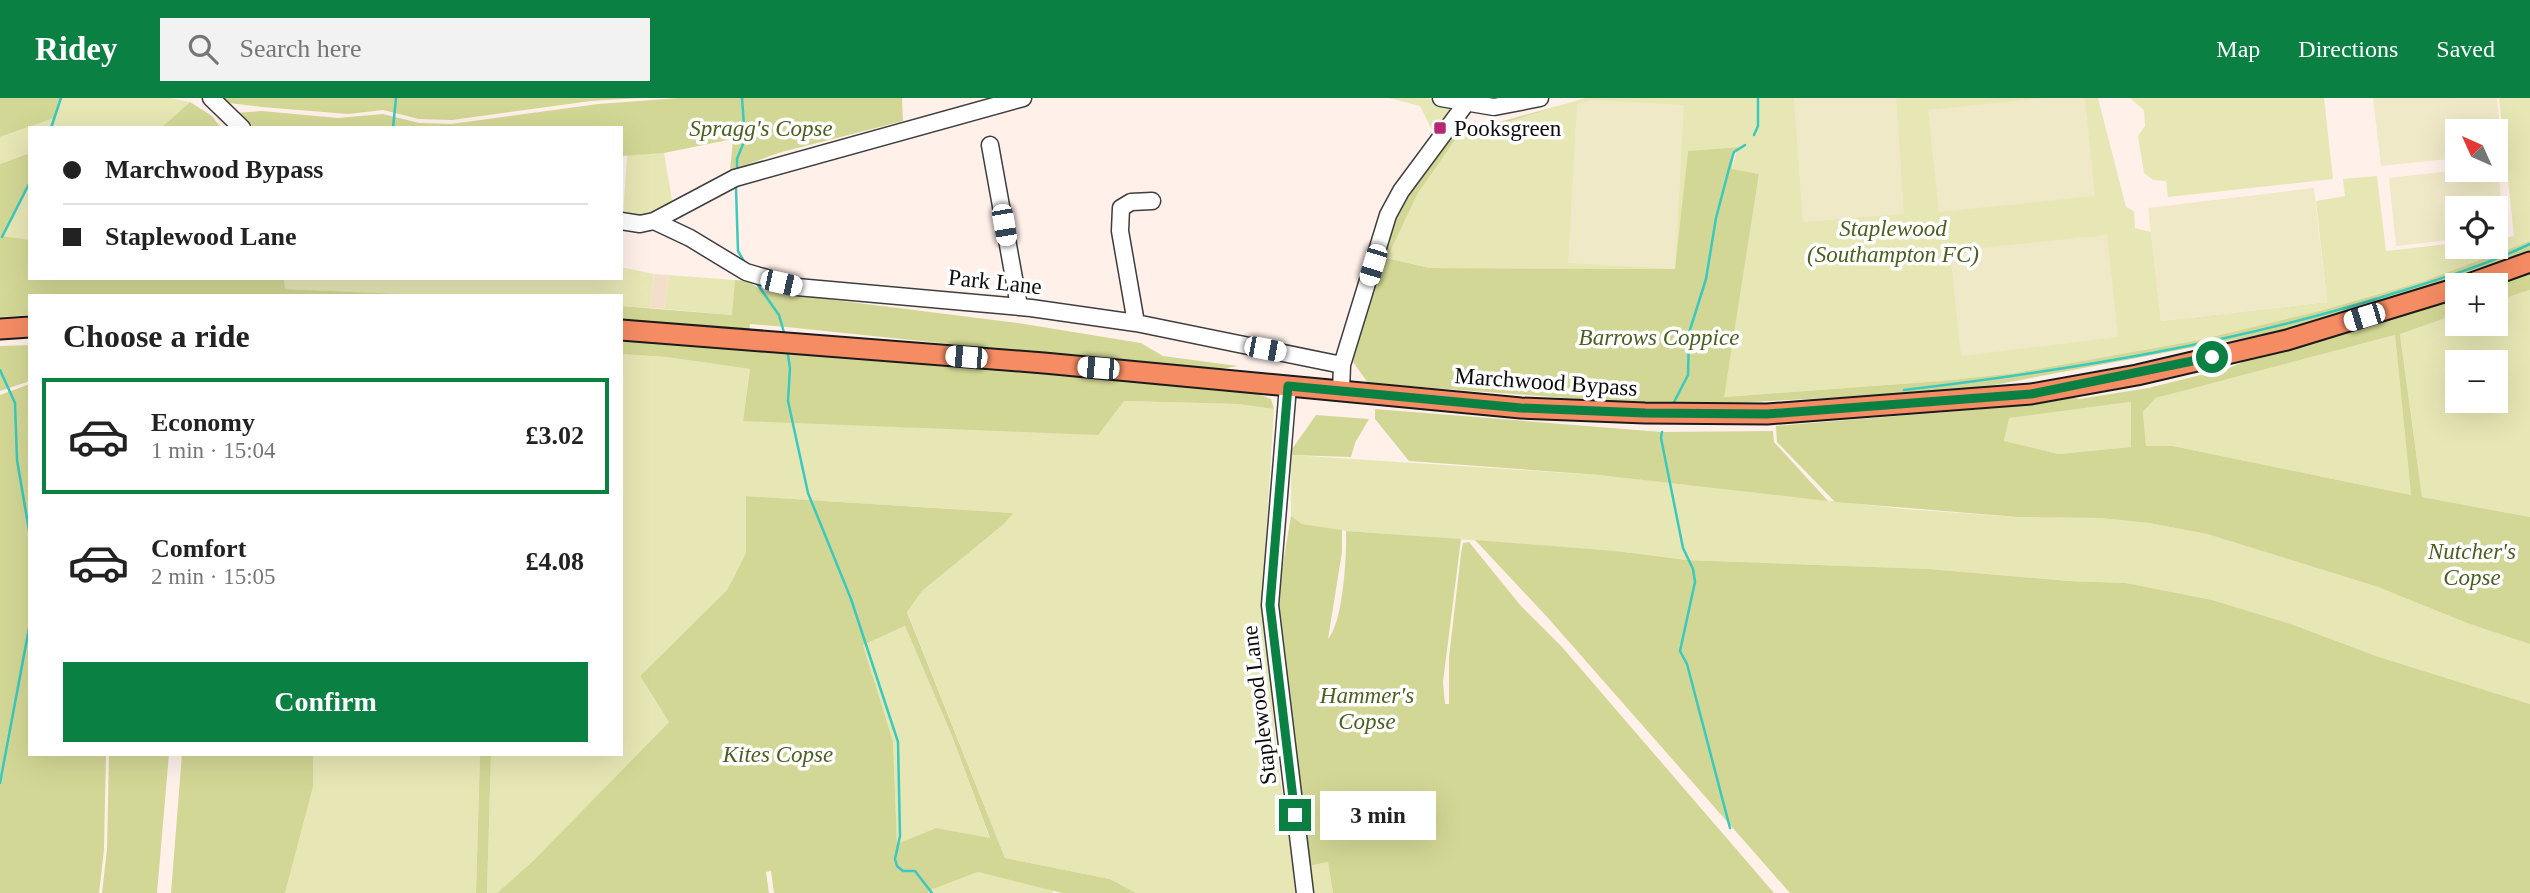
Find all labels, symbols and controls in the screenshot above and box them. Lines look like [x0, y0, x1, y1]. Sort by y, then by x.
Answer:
search box [160, 18, 650, 81]
icon: search [184, 30, 222, 68]
text: Ridey [35, 31, 118, 67]
text: Search here [240, 34, 361, 63]
text: Map [2216, 36, 2260, 62]
text: Directions [2298, 36, 2398, 62]
text: Saved [2436, 36, 2495, 62]
park label: Spragg's Copse [689, 116, 833, 141]
place label: Pooksgreen [1454, 116, 1562, 141]
north arrow [2445, 119, 2508, 182]
map controls [2445, 119, 2508, 413]
marker: Pooksgreen [1432, 120, 1448, 136]
text: Marchwood Bypass [105, 155, 323, 184]
button: locate [2445, 196, 2508, 259]
car [991, 202, 1018, 248]
park label: Staplewood (Southampton FC) [1807, 216, 1979, 267]
text: Staplewood Lane [105, 222, 296, 251]
car [1357, 242, 1390, 288]
street label: Park Lane [947, 265, 1043, 299]
car [759, 268, 804, 298]
button: + [2445, 273, 2508, 336]
car [2341, 301, 2388, 333]
text: Choose a ride [63, 318, 250, 354]
park label: Barrows Coppice [1579, 325, 1739, 350]
car [1243, 335, 1288, 363]
route start [2196, 341, 2228, 373]
car [945, 345, 988, 369]
button: − [2445, 350, 2508, 413]
car [1077, 356, 1120, 380]
street label: Marchwood Bypass [1454, 363, 1638, 401]
icon: car [67, 405, 130, 468]
text: Economy [151, 408, 255, 437]
text: £3.02 [526, 421, 584, 450]
text: 1 min · 15:04 [151, 438, 276, 463]
icon: car [67, 531, 130, 594]
text: Comfort [151, 534, 246, 563]
park label: Nutcher's Copse [2427, 539, 2516, 590]
text: £4.08 [526, 547, 584, 576]
text: 2 min · 15:05 [151, 564, 276, 589]
street label: Staplewood Lane [1237, 624, 1281, 786]
button: Confirm [63, 662, 588, 742]
park label: Hammer's Copse [1319, 683, 1414, 734]
park label: Kites Copse [722, 742, 833, 767]
callout: 3 min [1320, 790, 1435, 840]
route end [1279, 799, 1311, 831]
text: 3 min [1350, 803, 1406, 828]

